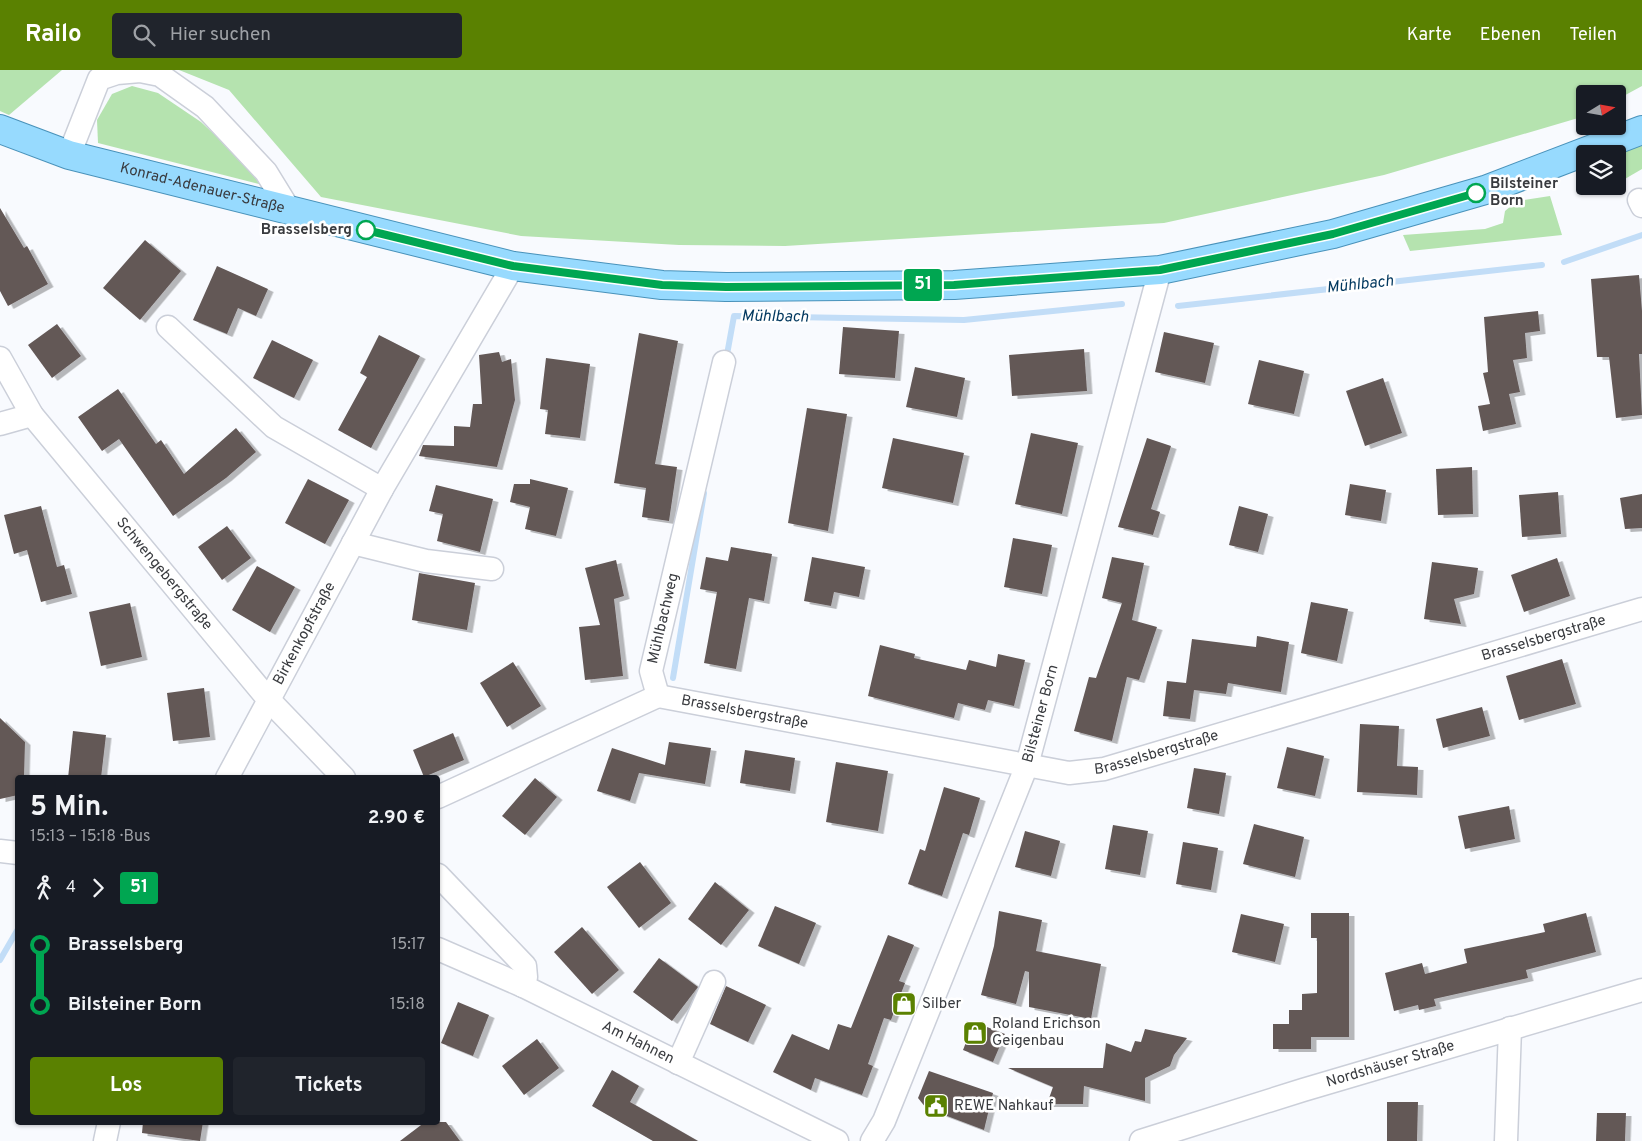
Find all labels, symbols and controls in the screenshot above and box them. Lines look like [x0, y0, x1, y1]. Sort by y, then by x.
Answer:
search box [112, 13, 462, 58]
text: Railo [25, 20, 82, 50]
icon: search [130, 21, 158, 49]
text: Hier suchen [170, 23, 271, 47]
text: Karte [1407, 24, 1452, 47]
text: Ebenen [1480, 24, 1541, 47]
text: Teilen [1569, 24, 1617, 47]
north arrow [1576, 85, 1626, 135]
map controls [1576, 85, 1626, 195]
button: layers [1576, 145, 1626, 195]
street label: Konrad-Adenauer-Straße [118, 159, 287, 218]
place label: Bilsteiner Born [1490, 175, 1559, 211]
marker: Bilsteiner Born [1466, 183, 1486, 203]
marker: Brasselsberg [356, 220, 376, 240]
place label: Brasselsberg [261, 221, 352, 240]
line badge: 51 [900, 269, 946, 301]
water label: Mühlbach [1326, 272, 1395, 298]
text: 51 [914, 273, 932, 296]
water label: Mühlbach [741, 306, 809, 328]
street label: Schwengebergstraße [112, 514, 216, 634]
street label: Mühlbachweg [644, 571, 683, 666]
street label: Birkenkopfstraße [269, 579, 340, 688]
street label: Brasselsbergstraße [1479, 611, 1608, 666]
street label: Bilsteiner Born [1019, 663, 1063, 765]
street label: Brasselsbergstraße [679, 691, 810, 733]
street label: Brasselsbergstraße [1093, 726, 1221, 780]
text: 5 Min. [30, 790, 108, 826]
text: 2.90 € [368, 806, 425, 830]
text: 15:13 – 15:18 · Bus [30, 827, 151, 847]
icon: walk [30, 874, 58, 902]
icon: forward [84, 874, 112, 902]
text: 51 [130, 876, 148, 899]
text: 4 [66, 878, 76, 898]
text: Brasselsberg [68, 933, 184, 957]
text: 15:17 [391, 935, 425, 955]
shop icon: Silber [891, 991, 917, 1017]
text: Bilsteiner Born [68, 993, 202, 1017]
text: 15:18 [390, 995, 425, 1015]
place label: Silber [922, 995, 962, 1014]
place label: Roland Erichson Geigenbau [992, 1015, 1101, 1051]
street label: Am Hahnen [599, 1017, 677, 1069]
shop icon: Roland Erichson Geigenbau [962, 1020, 988, 1046]
street label: Nordshäuser Straße [1324, 1036, 1457, 1092]
button: Los [30, 1057, 223, 1115]
button: Tickets [233, 1057, 425, 1115]
public building icon: REWE Nahkauf [923, 1093, 949, 1119]
place label: REWE Nahkauf [954, 1097, 1053, 1116]

